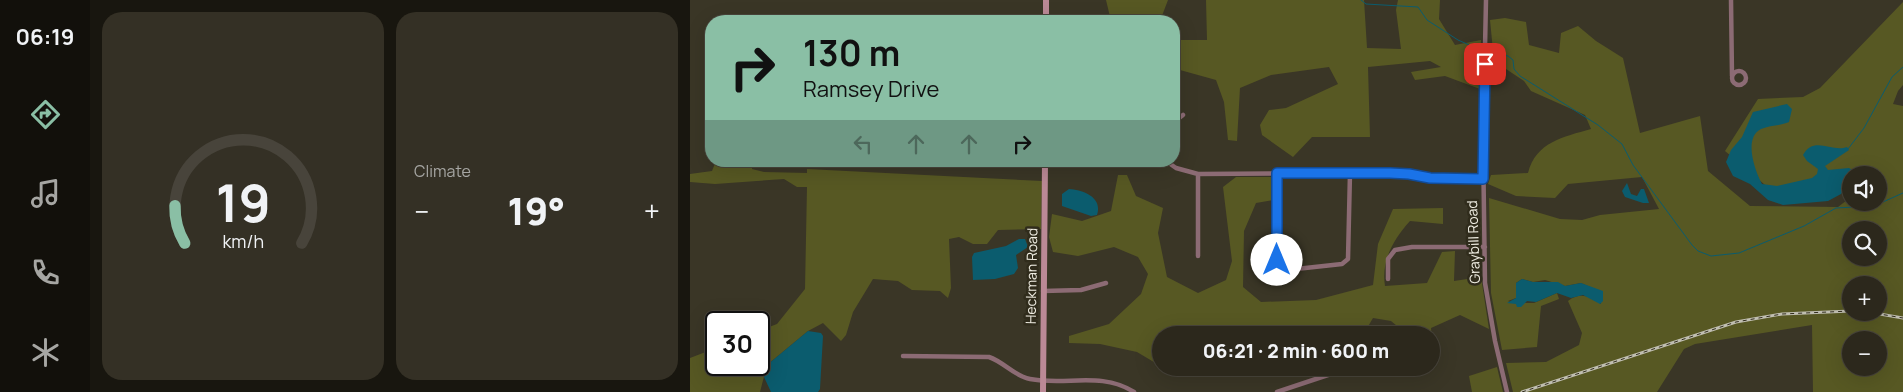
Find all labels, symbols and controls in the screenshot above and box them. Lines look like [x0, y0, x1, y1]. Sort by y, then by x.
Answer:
text: 06:19 [16, 22, 75, 52]
text: 130 m [803, 29, 900, 77]
icon: right [720, 35, 785, 100]
pin [1464, 43, 1506, 85]
icon: arrive [1471, 50, 1499, 78]
text: Ramsey Drive [803, 74, 939, 104]
icon: directions [28, 97, 63, 132]
icon: left [849, 130, 877, 158]
icon: ahead [902, 130, 930, 158]
icon: ahead [955, 130, 983, 158]
icon: right [1008, 130, 1036, 158]
text: Climate [414, 160, 471, 182]
map controls [1842, 166, 1887, 376]
button: sound [1842, 166, 1887, 211]
text: 19 [215, 167, 271, 238]
icon: music [28, 176, 63, 211]
text: 19° [507, 184, 565, 236]
text: − [414, 192, 429, 230]
text: + [644, 192, 660, 230]
street label: Graybill Road [1462, 200, 1484, 284]
button: search [1842, 221, 1887, 266]
street label: Heckman Road [1021, 228, 1041, 324]
text: km/h [222, 229, 264, 253]
position arrow [1250, 233, 1302, 285]
icon: phone [28, 255, 63, 290]
button: + [1842, 276, 1887, 321]
speed limit sign: 30 [705, 311, 770, 376]
button: − [1842, 331, 1887, 376]
icon: climate [28, 335, 63, 370]
text: 06:21 · 2 min · 600 m [1203, 338, 1389, 364]

